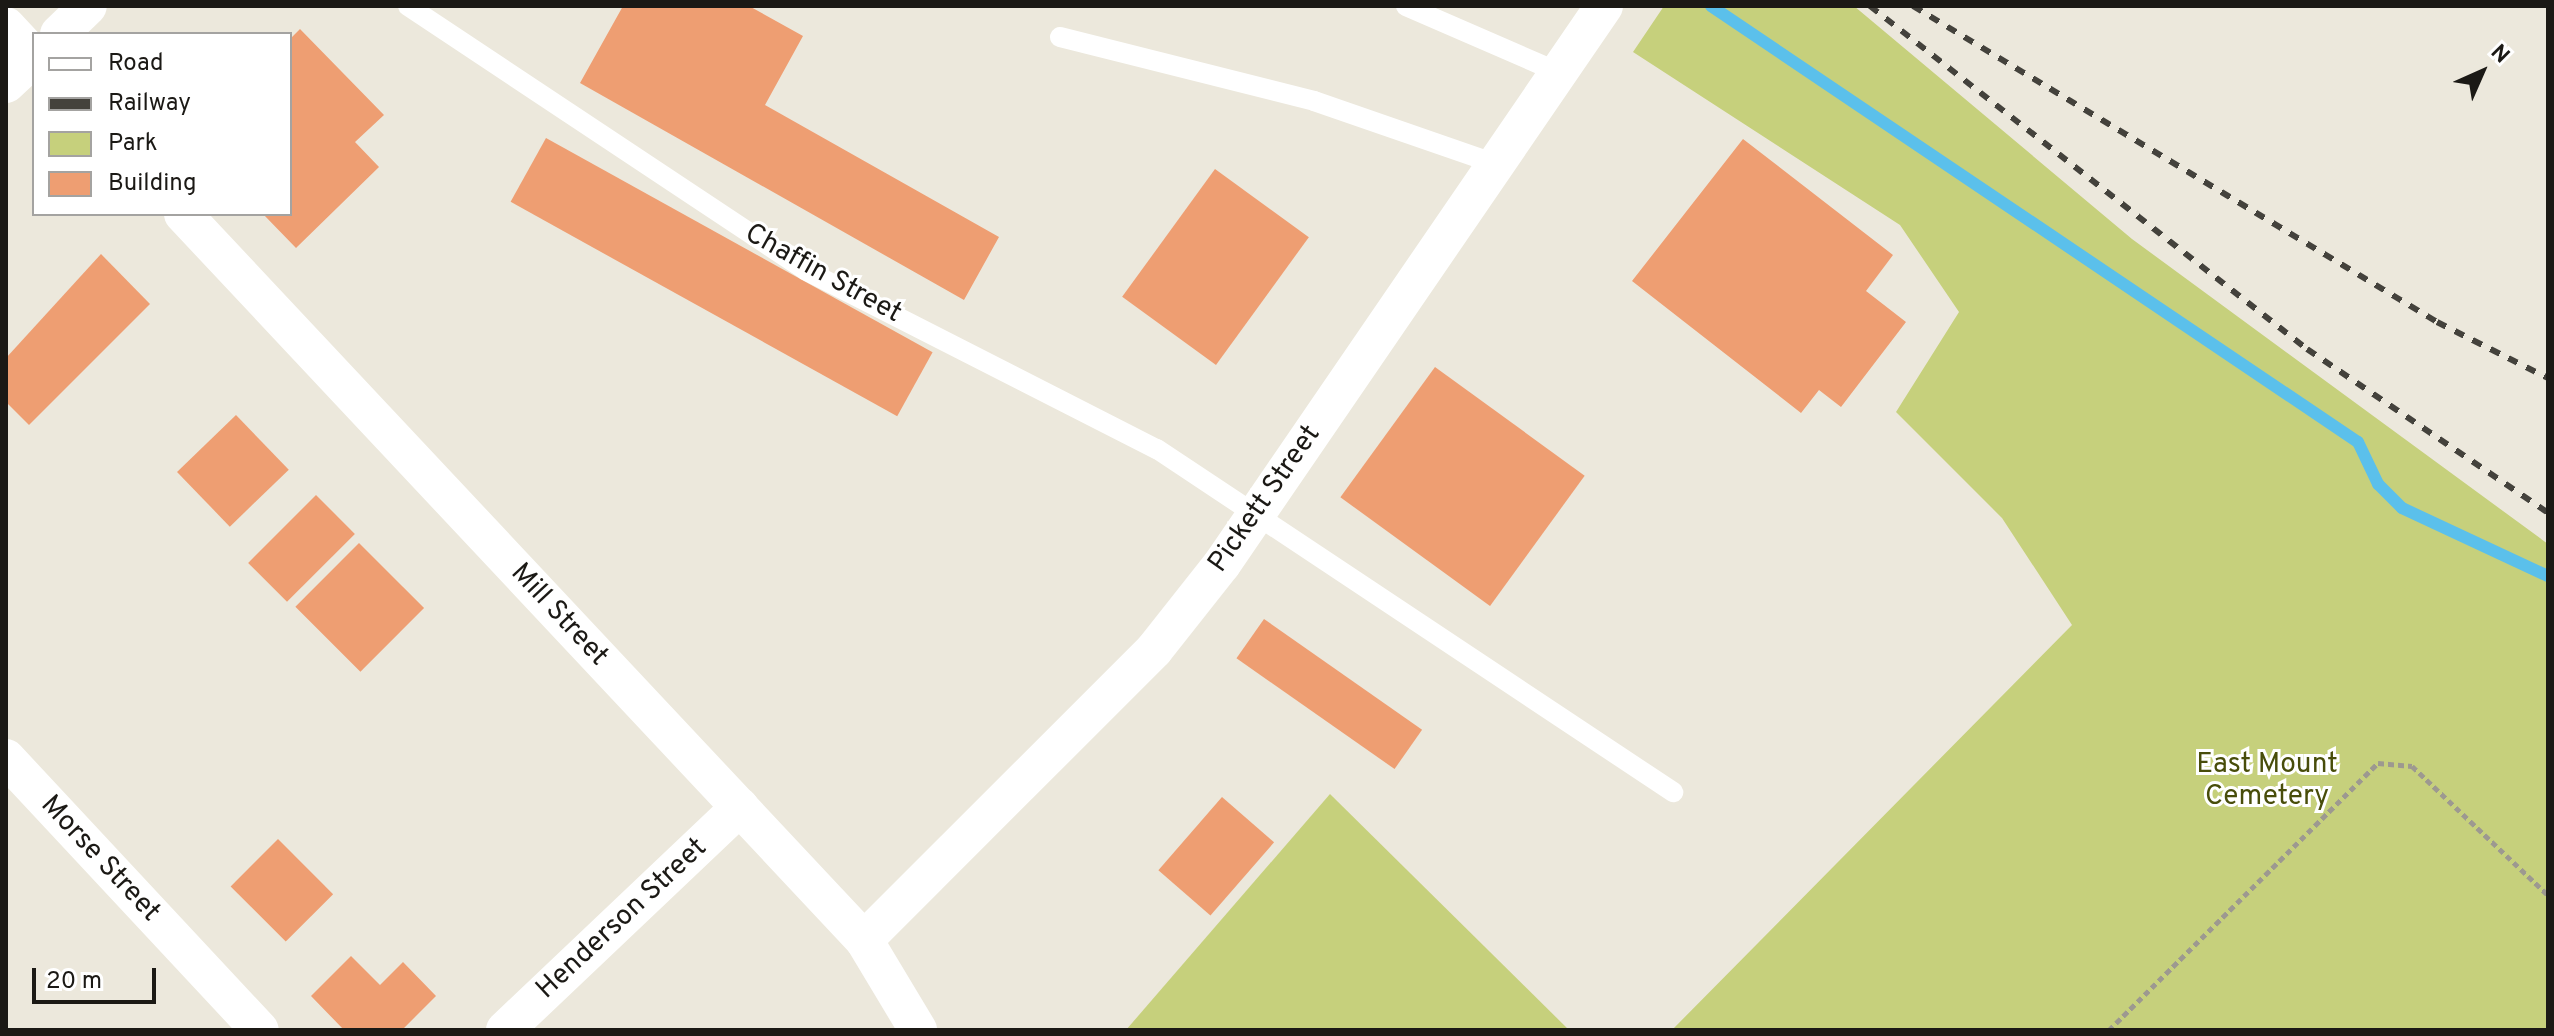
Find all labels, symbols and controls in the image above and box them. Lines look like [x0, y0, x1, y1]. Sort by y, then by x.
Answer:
legend [32, 32, 292, 216]
north arrow [2442, 32, 2522, 112]
text: N [2484, 40, 2514, 70]
text: Road [108, 49, 164, 79]
text: Railway [108, 89, 191, 119]
text: Park [108, 129, 158, 159]
text: Building [108, 169, 197, 199]
street label: Chaffin Street [739, 217, 907, 331]
street label: Pickett Street [1202, 419, 1328, 579]
street label: Mill Street [503, 557, 615, 673]
park label: East Mount Cemetery [2196, 748, 2338, 814]
street label: Morse Street [33, 789, 167, 929]
street label: Henderson Street [530, 831, 714, 1007]
scale bar [36, 952, 160, 1002]
text: 20 m [46, 967, 102, 997]

